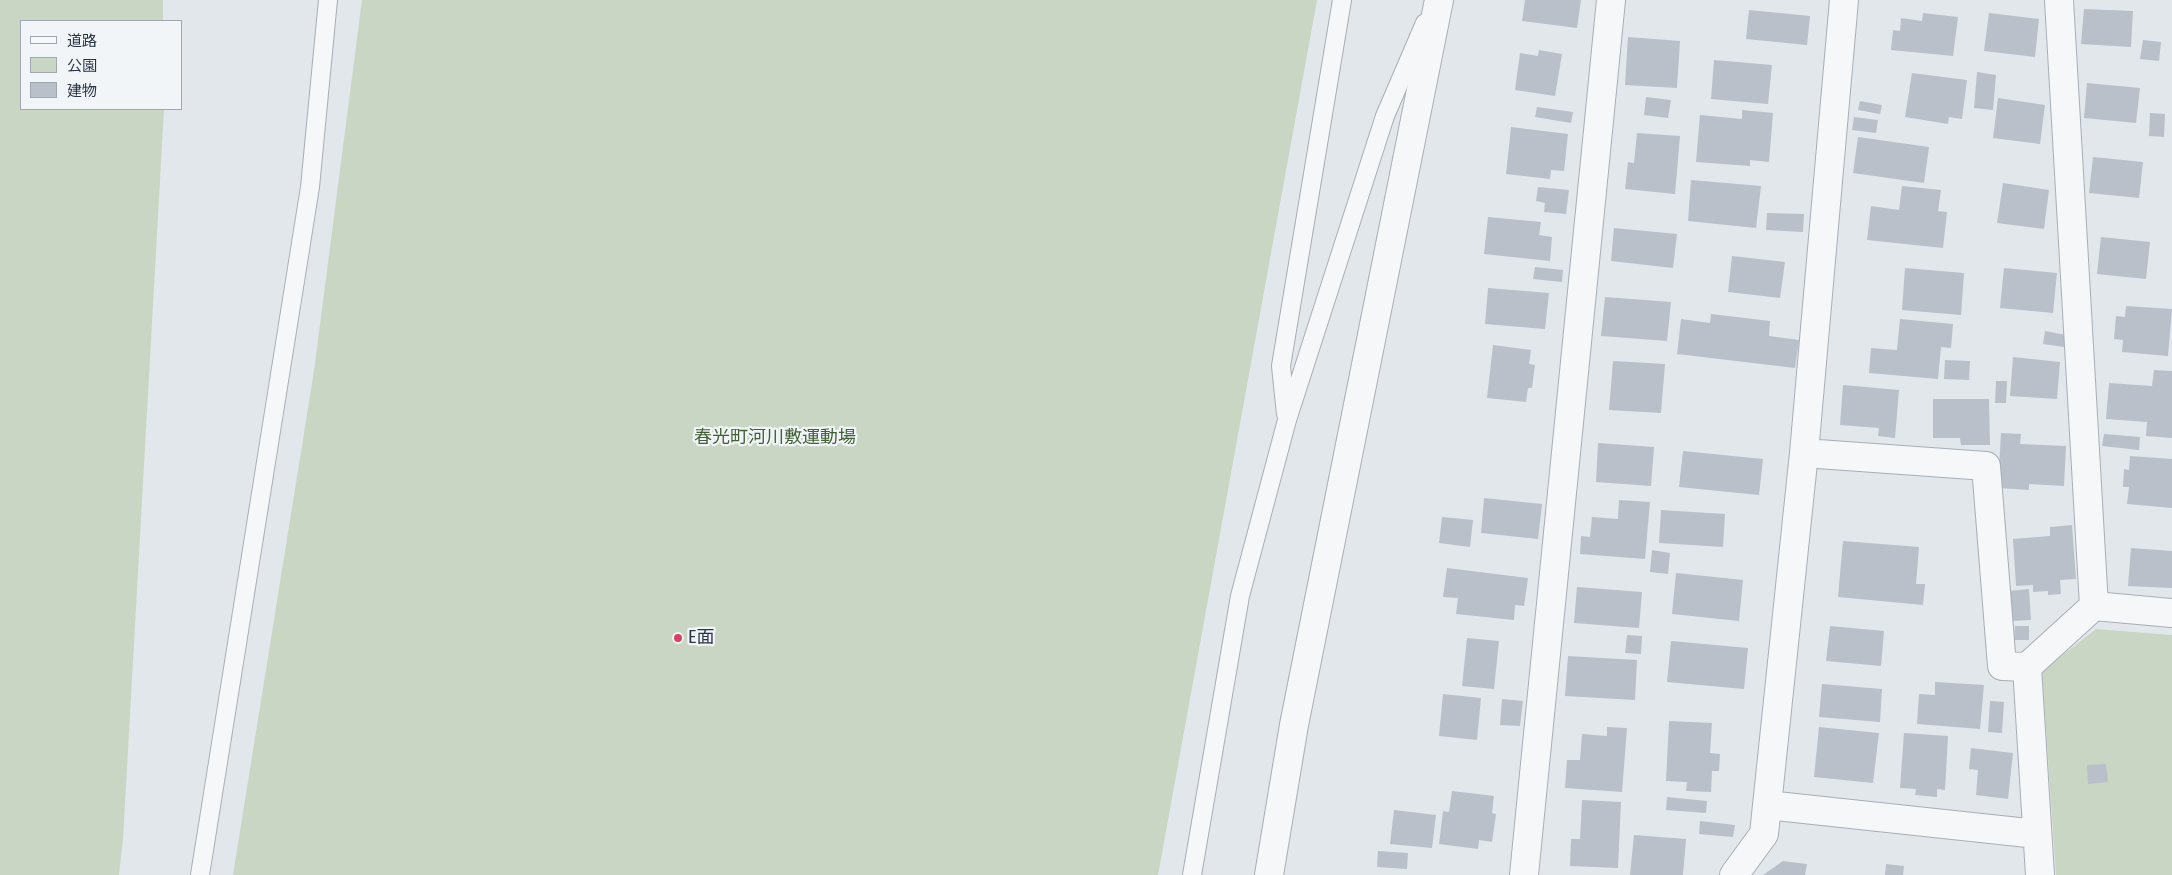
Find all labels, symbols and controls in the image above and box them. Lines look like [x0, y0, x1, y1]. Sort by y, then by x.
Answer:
legend [20, 20, 182, 110]
text: 道路 [67, 32, 97, 50]
text: 公園 [67, 57, 97, 75]
text: 建物 [67, 82, 97, 100]
park label: 春光町河川敷運動場 [694, 427, 856, 449]
place label: E面 [688, 627, 714, 649]
marker: E面 [672, 632, 684, 644]

